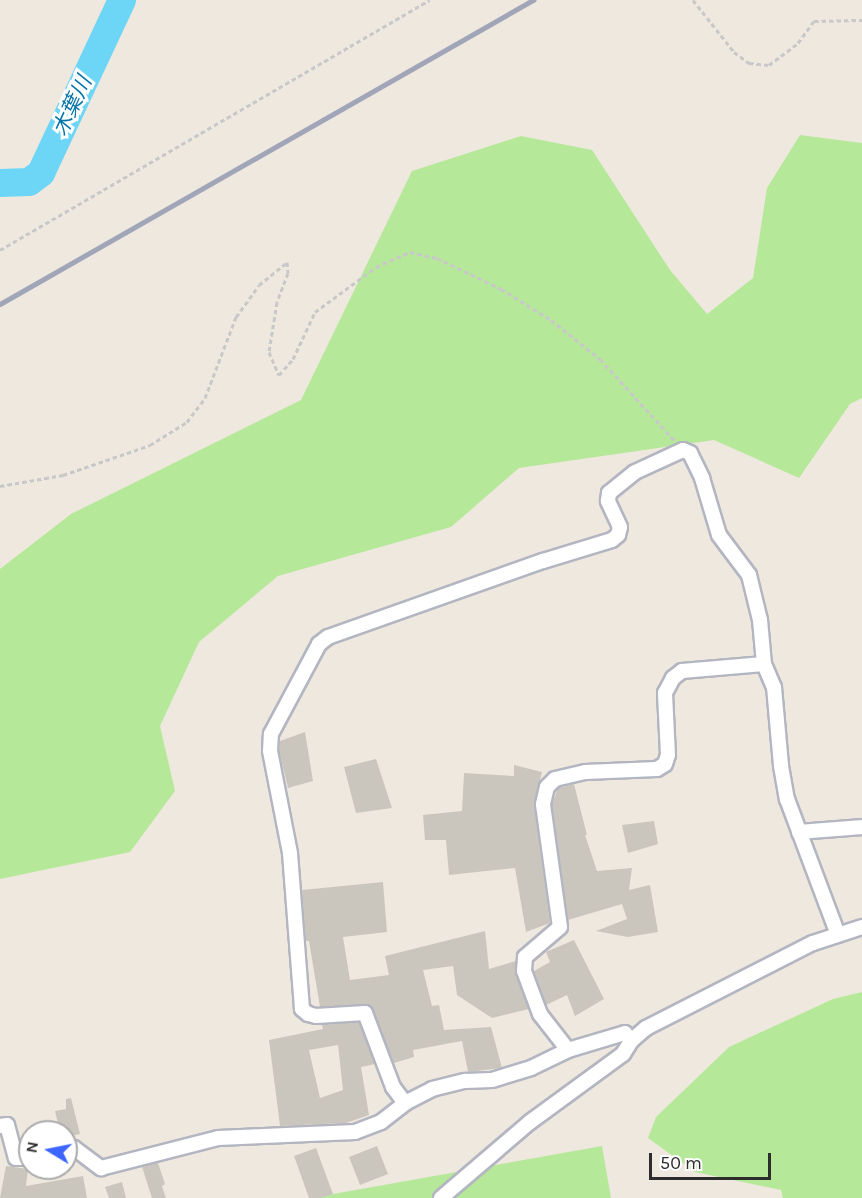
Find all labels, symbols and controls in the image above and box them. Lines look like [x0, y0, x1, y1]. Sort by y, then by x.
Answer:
water label: 木葉川 [47, 72, 97, 140]
north arrow [18, 1120, 78, 1180]
text: N [21, 1140, 42, 1154]
scale bar [652, 1141, 774, 1179]
text: 50 m [660, 1152, 702, 1174]

